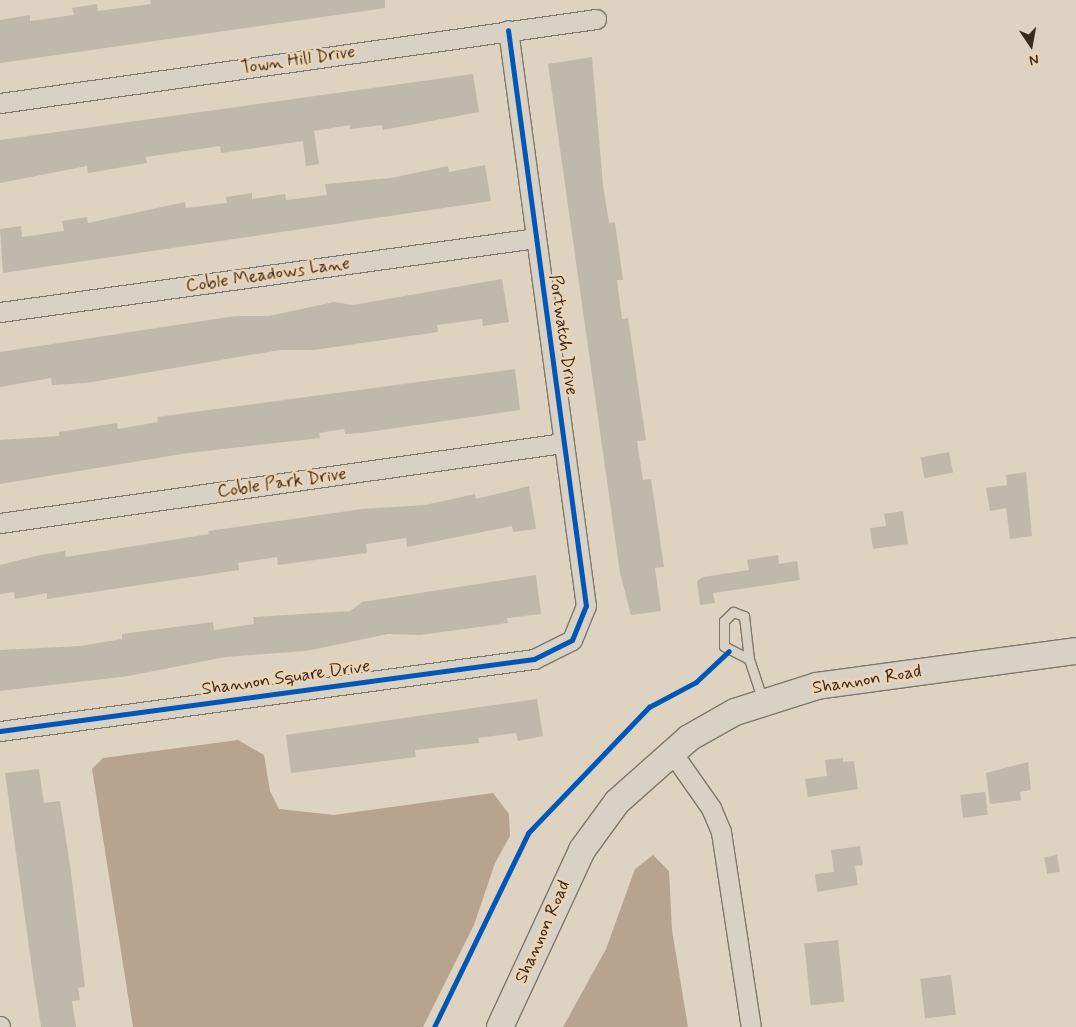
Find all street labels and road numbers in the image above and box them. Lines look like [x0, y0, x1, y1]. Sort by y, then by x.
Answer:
street label: Town Hill Drive [239, 41, 357, 79]
street label: Coble Meadows Lane [186, 253, 350, 297]
street label: Portwatch Drive [544, 273, 582, 397]
street label: Coble Park Drive [217, 463, 347, 503]
street label: Shannon Square Drive [200, 655, 372, 701]
street label: Shannon Road [811, 661, 923, 699]
street label: Shannon Road [511, 878, 575, 986]

